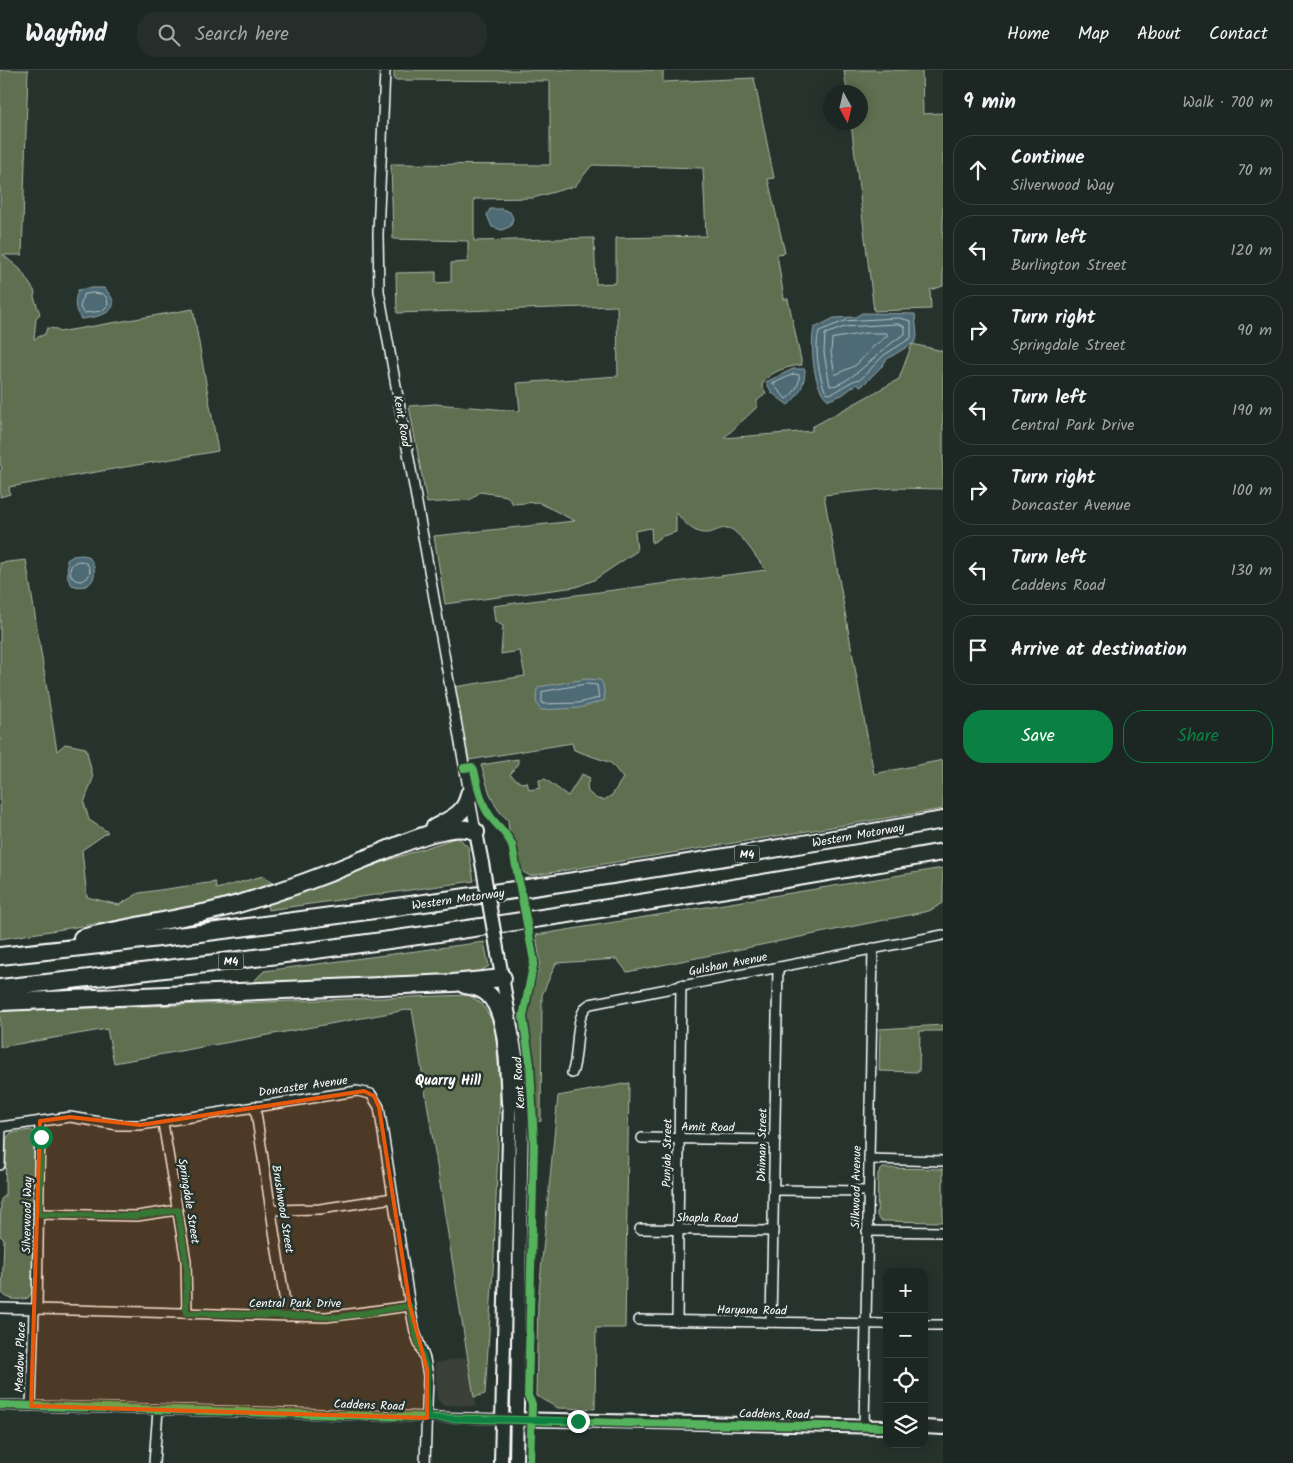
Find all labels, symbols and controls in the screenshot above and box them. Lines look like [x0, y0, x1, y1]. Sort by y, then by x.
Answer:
search box [137, 12, 487, 57]
text: Wayfind [25, 15, 107, 54]
text: Search here [195, 20, 289, 50]
text: Home [1007, 20, 1050, 49]
text: Map [1078, 20, 1109, 49]
text: About [1137, 20, 1181, 49]
text: Contact [1209, 20, 1268, 49]
icon: search [155, 21, 183, 49]
north arrow [823, 85, 868, 130]
text: 9 min [963, 86, 1016, 119]
text: Walk · 700 m [1182, 90, 1273, 115]
text: Continue [1011, 143, 1084, 173]
icon: ahead [964, 156, 992, 184]
text: 70 m [1237, 158, 1272, 183]
text: Silverwood Way [1011, 173, 1114, 198]
text: Turn left [1011, 223, 1086, 253]
icon: left [964, 236, 992, 264]
text: 120 m [1231, 238, 1272, 263]
text: Burlington Street [1011, 253, 1127, 278]
text: Turn right [1011, 303, 1096, 333]
icon: right [964, 316, 992, 344]
text: 90 m [1237, 318, 1272, 343]
text: Springdale Street [1011, 333, 1126, 358]
text: Turn left [1011, 383, 1086, 413]
street label: Kent Road [388, 394, 416, 450]
icon: left [964, 396, 992, 424]
text: 190 m [1232, 398, 1272, 423]
text: Central Park Drive [1011, 413, 1134, 438]
text: Turn right [1011, 463, 1096, 493]
icon: right [964, 476, 992, 504]
text: 100 m [1232, 478, 1272, 503]
text: Doncaster Avenue [1011, 493, 1131, 518]
text: Turn left [1011, 543, 1086, 573]
icon: left [964, 556, 992, 584]
text: 130 m [1231, 558, 1272, 583]
text: Caddens Road [1011, 573, 1105, 598]
text: Arrive at destination [1011, 635, 1187, 665]
icon: arrive [964, 636, 992, 664]
button: Save [963, 710, 1113, 763]
button: Share [1123, 710, 1273, 763]
street label: Western Motorway [810, 818, 906, 853]
road number: M4 [734, 846, 760, 862]
street label: Western Motorway [410, 884, 506, 915]
street label: Gulshan Avenue [687, 947, 770, 981]
road number: M4 [218, 952, 244, 969]
street label: Kent Road [508, 1055, 531, 1110]
district label: Quarry Hill [415, 1070, 481, 1092]
street label: Doncaster Avenue [257, 1071, 349, 1102]
street label: Dhiman Street [752, 1108, 773, 1182]
street label: Punjab Street [657, 1118, 678, 1188]
street label: Amit Road [681, 1118, 736, 1137]
route start [30, 1126, 53, 1149]
street label: Silkwood Avenue [846, 1145, 867, 1229]
street label: Springdale Street [172, 1157, 205, 1246]
street label: Brushwood Street [266, 1164, 299, 1255]
street label: Silverwood Way [17, 1176, 38, 1254]
street label: Shapla Road [676, 1208, 739, 1229]
map controls [883, 1268, 928, 1448]
button: + [883, 1268, 928, 1313]
street label: Central Park Drive [249, 1294, 342, 1313]
street label: Haryana Road [717, 1300, 788, 1321]
button: − [883, 1313, 928, 1358]
street label: Meadow Place [10, 1321, 31, 1393]
button: locate [883, 1358, 928, 1403]
street label: Caddens Road [333, 1395, 406, 1416]
button: layers [883, 1403, 928, 1448]
street label: Caddens Road [739, 1404, 810, 1425]
route end [567, 1410, 590, 1433]

